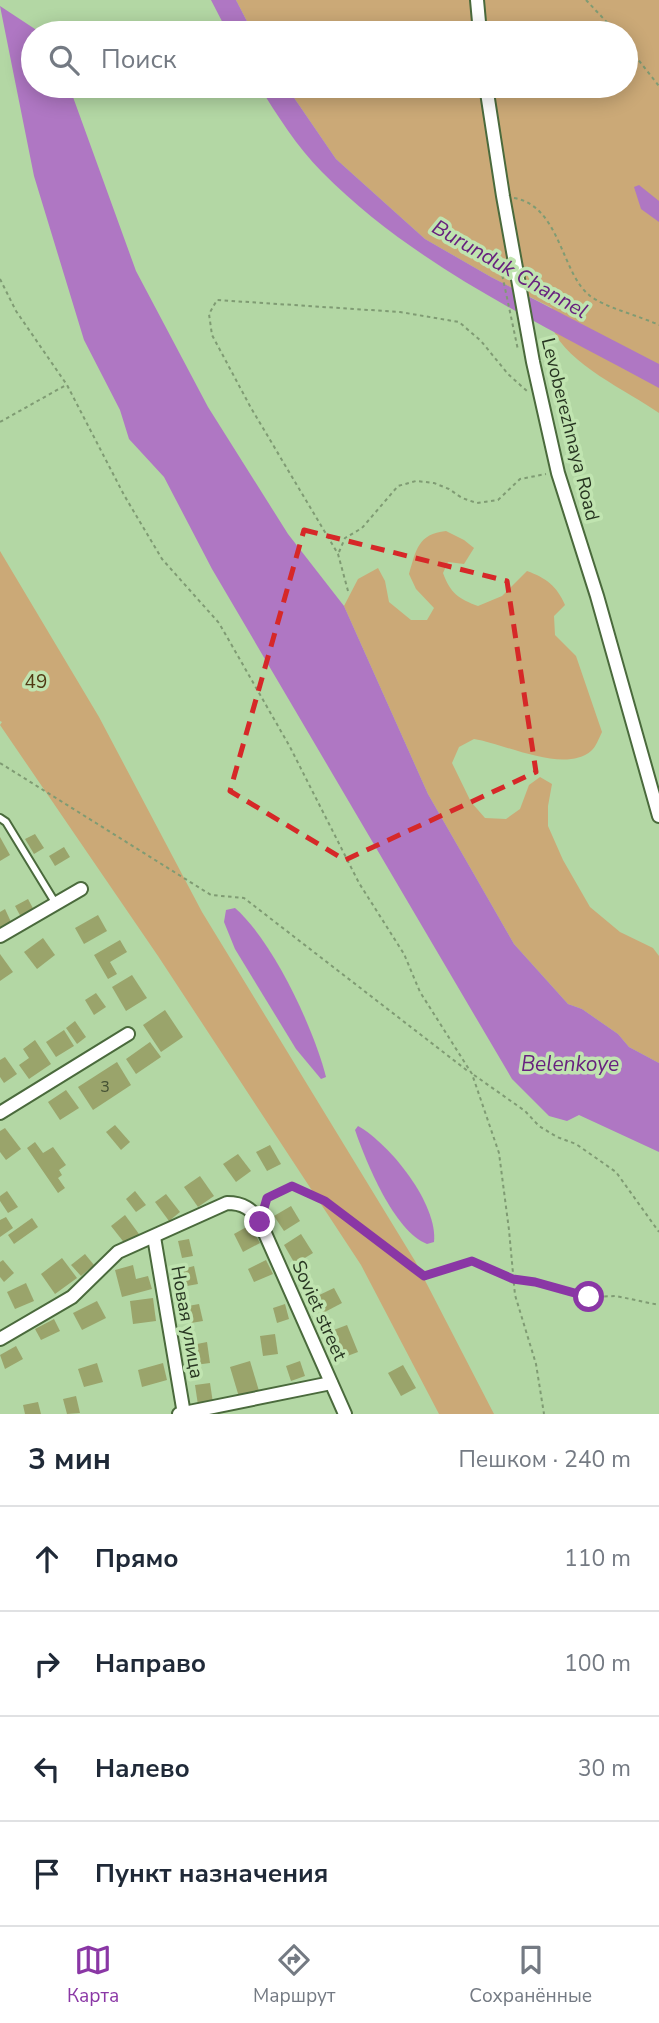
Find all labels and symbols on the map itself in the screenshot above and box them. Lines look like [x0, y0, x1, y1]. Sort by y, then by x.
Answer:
water label: Burunduk Channel [427, 213, 593, 325]
street label: Levoberezhnaya Road [535, 335, 605, 523]
park label: 49 [25, 669, 47, 695]
water label: Belenkoye [521, 1050, 619, 1078]
house number: 3 [100, 1076, 110, 1098]
route end [244, 1206, 275, 1237]
street label: Soviet street [285, 1256, 353, 1365]
street label: Новая улица [164, 1264, 210, 1381]
route start [573, 1281, 604, 1312]

